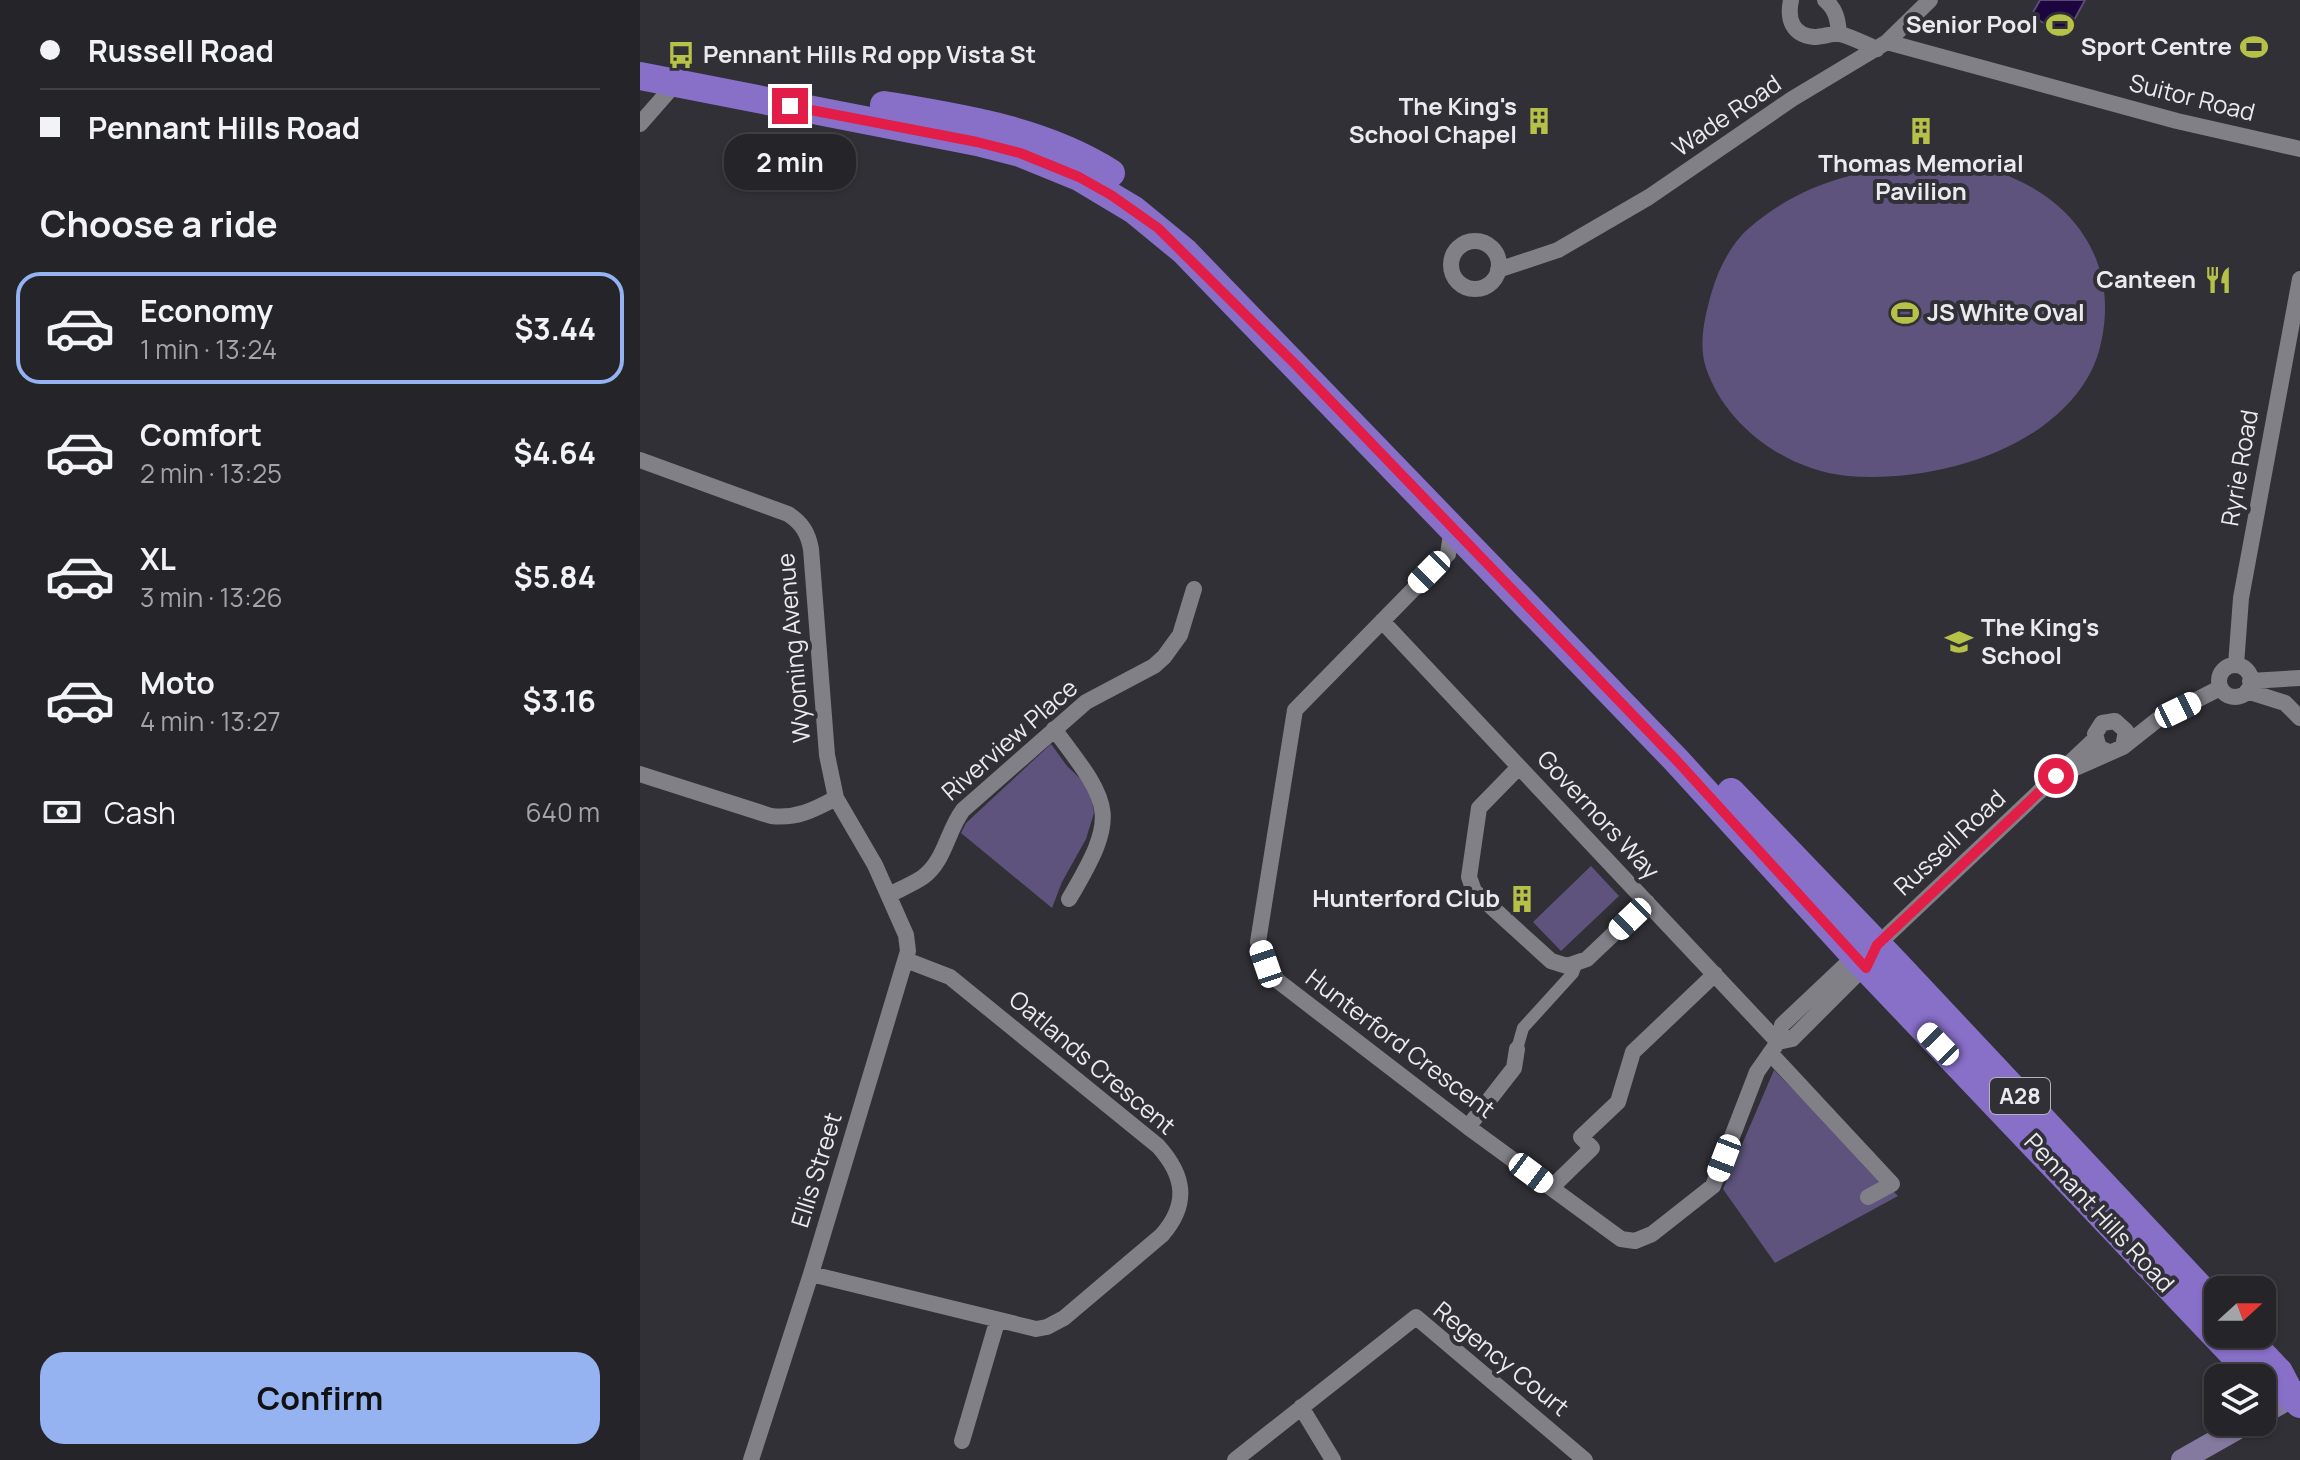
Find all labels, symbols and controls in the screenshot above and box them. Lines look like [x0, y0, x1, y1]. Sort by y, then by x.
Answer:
place label: Senior Pool [1906, 7, 2038, 40]
sports icon: Senior Pool [2045, 10, 2075, 40]
place label: Sport Centre [2081, 29, 2232, 62]
text: Russell Road [88, 30, 274, 71]
sports icon: Sport Centre [2239, 32, 2269, 62]
place label: Pennant Hills Rd opp Vista St [703, 37, 1036, 70]
bus stop icon: Pennant Hills Rd opp Vista St [666, 40, 696, 70]
street label: Suitor Road [2126, 65, 2259, 128]
street label: Wade Road [1665, 66, 1787, 163]
route end [772, 88, 808, 124]
place label: The King's School Chapel [1349, 89, 1517, 150]
building icon: The King's School Chapel [1524, 106, 1554, 136]
text: Pennant Hills Road [88, 107, 360, 148]
building icon: Thomas Memorial Pavilion [1906, 116, 1936, 146]
callout: 2 min [724, 134, 856, 190]
text: 2 min [756, 144, 824, 180]
place label: Thomas Memorial Pavilion [1818, 146, 2024, 207]
text: Choose a ride [40, 199, 278, 248]
place label: Canteen [2096, 262, 2196, 295]
restaurant icon: Canteen [2203, 265, 2233, 295]
text: Economy [140, 290, 273, 331]
icon: car [44, 292, 116, 364]
place label: JS White Oval [1927, 295, 2085, 328]
sports icon: JS White Oval [1890, 298, 1920, 328]
text: $3.44 [514, 308, 596, 349]
text: 1 min · 13:24 [140, 331, 277, 367]
street label: Ryrie Road [2212, 407, 2265, 529]
text: Comfort [140, 414, 262, 455]
icon: car [44, 416, 116, 488]
text: $4.64 [513, 432, 596, 473]
text: 2 min · 13:25 [140, 455, 282, 491]
text: XL [140, 538, 176, 579]
icon: car [44, 540, 116, 612]
car [1404, 547, 1454, 597]
street label: Wyoming Avenue [768, 552, 817, 744]
text: $5.84 [514, 556, 596, 597]
text: 3 min · 13:26 [140, 579, 283, 615]
place label: The King's School [1981, 610, 2099, 671]
school or university icon: The King's School [1944, 627, 1974, 657]
text: Moto [140, 662, 215, 703]
icon: car [44, 664, 116, 736]
street label: Riverview Place [934, 671, 1084, 807]
text: $3.16 [522, 680, 596, 721]
car [2151, 689, 2205, 731]
text: 4 min · 13:27 [140, 703, 281, 739]
street label: Governors Way [1531, 742, 1668, 886]
route start [2038, 758, 2074, 794]
street label: Russell Road [1886, 782, 2012, 902]
icon: cash [40, 790, 84, 834]
text: Cash [104, 792, 176, 833]
text: 640 m [525, 794, 600, 830]
place label: Hunterford Club [1312, 881, 1500, 914]
building icon: Hunterford Club [1507, 884, 1537, 914]
car [1604, 894, 1656, 944]
car [1247, 937, 1285, 991]
street label: Hunterford Crescent [1299, 961, 1502, 1125]
street label: Oatlands Crescent [1003, 982, 1183, 1141]
car [1913, 1018, 1963, 1070]
road number: A28 [1990, 1078, 2050, 1114]
street label: Ellis Street [782, 1108, 849, 1231]
street label: Pennant Hills Road [2018, 1125, 2182, 1299]
car [1704, 1131, 1744, 1185]
car [1505, 1149, 1557, 1197]
north arrow [2204, 1276, 2276, 1348]
map controls [2204, 1276, 2276, 1436]
street label: Regency Court [1427, 1293, 1577, 1423]
button: Confirm [40, 1352, 600, 1444]
button: layers [2204, 1364, 2276, 1436]

